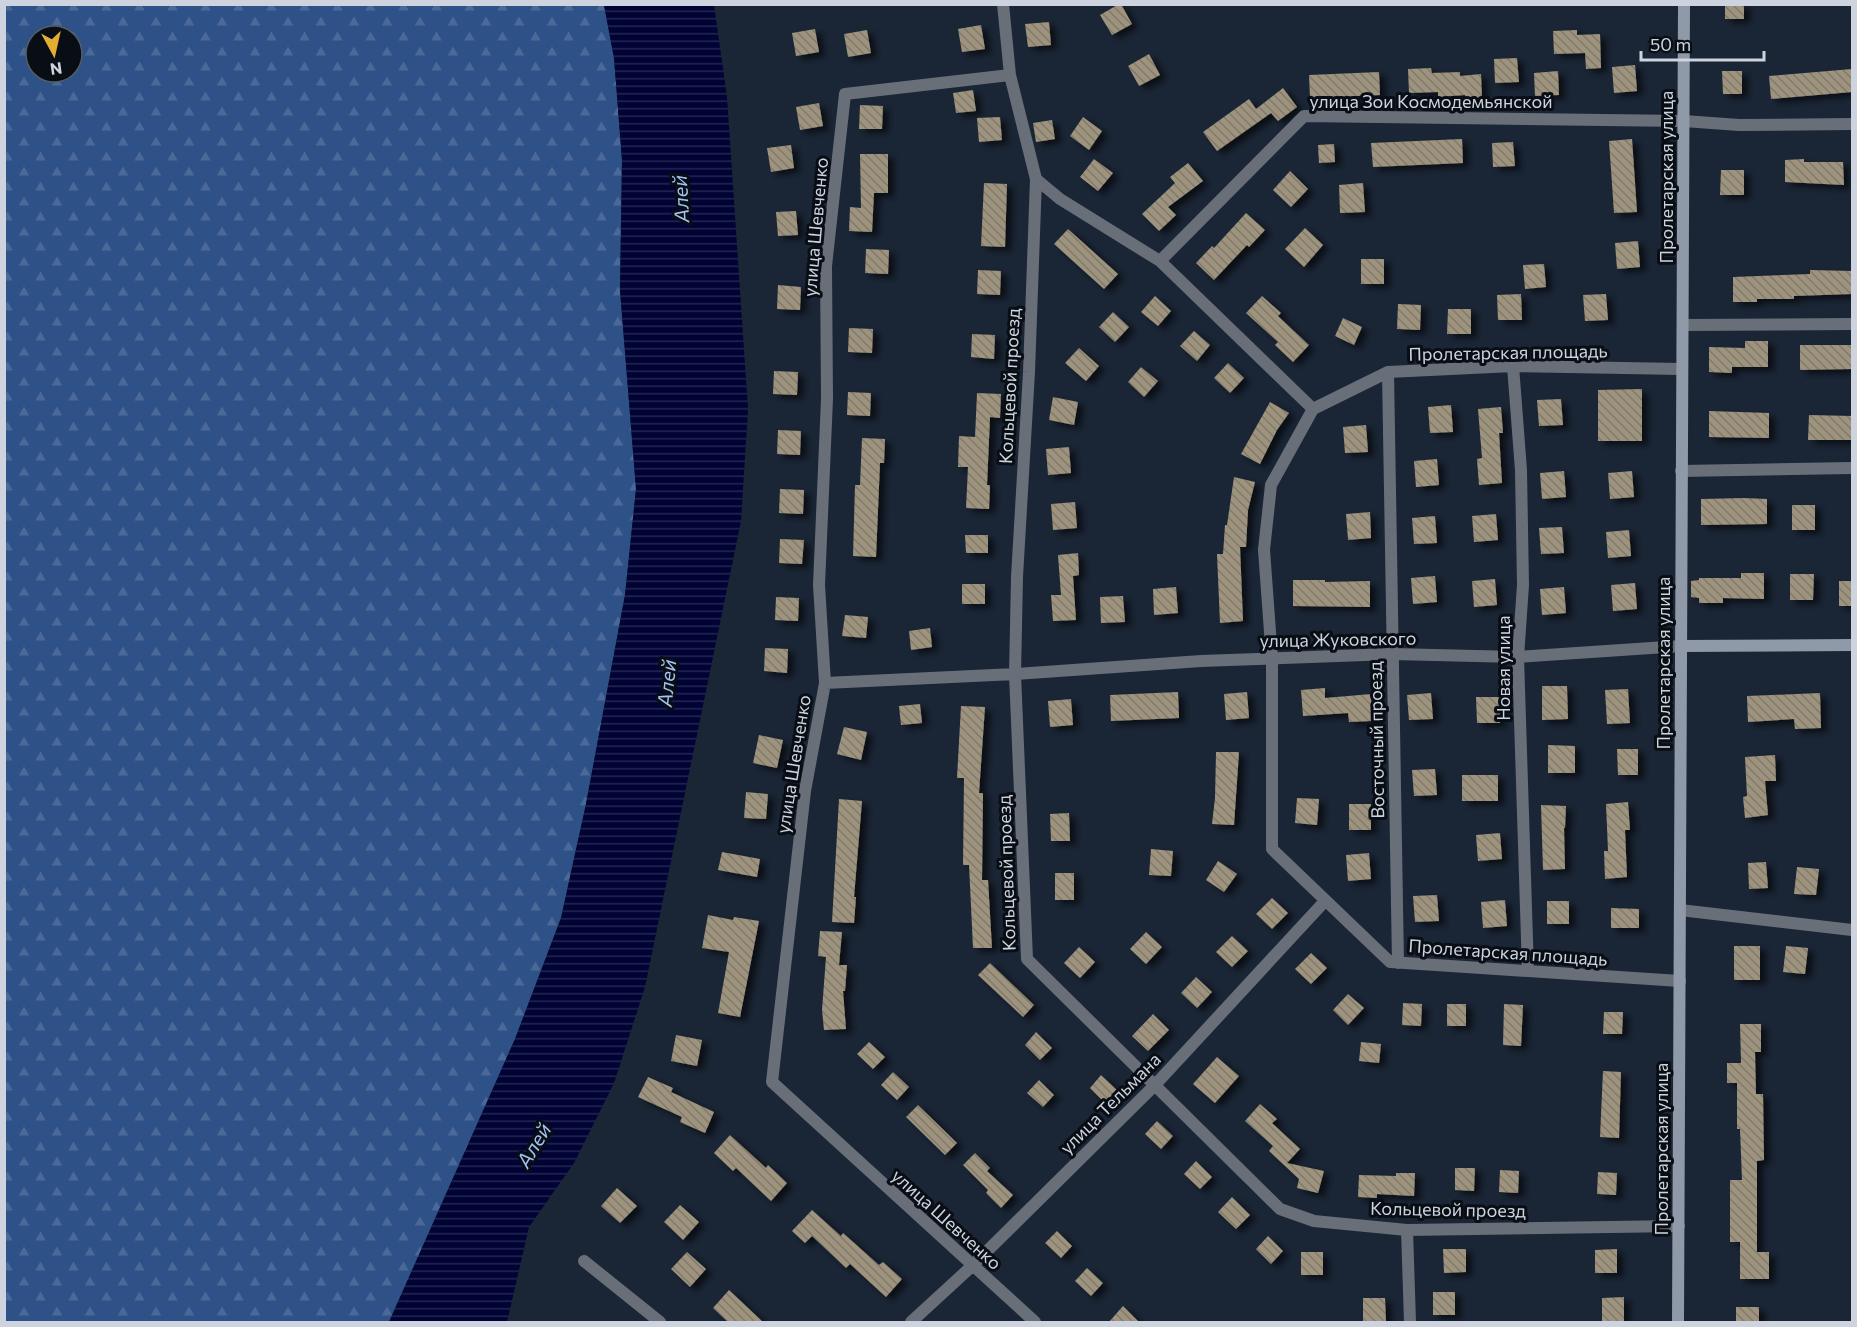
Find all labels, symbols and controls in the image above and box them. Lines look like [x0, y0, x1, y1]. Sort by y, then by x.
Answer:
north arrow [24, 24, 84, 84]
scale bar [1641, 24, 1764, 62]
text: 50 m [1650, 33, 1691, 55]
text: N [49, 59, 63, 80]
street label: улица Зои Космодемьянской [1309, 90, 1553, 112]
street label: Пролетарская улица [1655, 91, 1677, 263]
street label: улица Шевченко [798, 156, 832, 298]
water label: Алей [667, 174, 693, 224]
street label: Кольцевой проезд [994, 307, 1024, 464]
street label: Пролетарская площадь [1408, 339, 1608, 365]
street label: Пролетарская улица [1652, 577, 1674, 749]
street label: Новая улица [1492, 615, 1514, 721]
street label: улица Жуковского [1259, 627, 1417, 651]
water label: Алей [651, 658, 680, 709]
street label: Восточный проезд [1364, 661, 1388, 819]
street label: улица Шевченко [771, 693, 815, 835]
street label: Кольцевой проезд [992, 794, 1020, 951]
street label: Пролетарская площадь [1408, 934, 1608, 970]
street label: улица Тельмана [1055, 1048, 1165, 1158]
street label: Пролетарская улица [1650, 1063, 1672, 1235]
water label: Алей [510, 1118, 556, 1172]
street label: улица Шевченко [888, 1164, 1006, 1274]
street label: Кольцевой проезд [1370, 1197, 1527, 1221]

